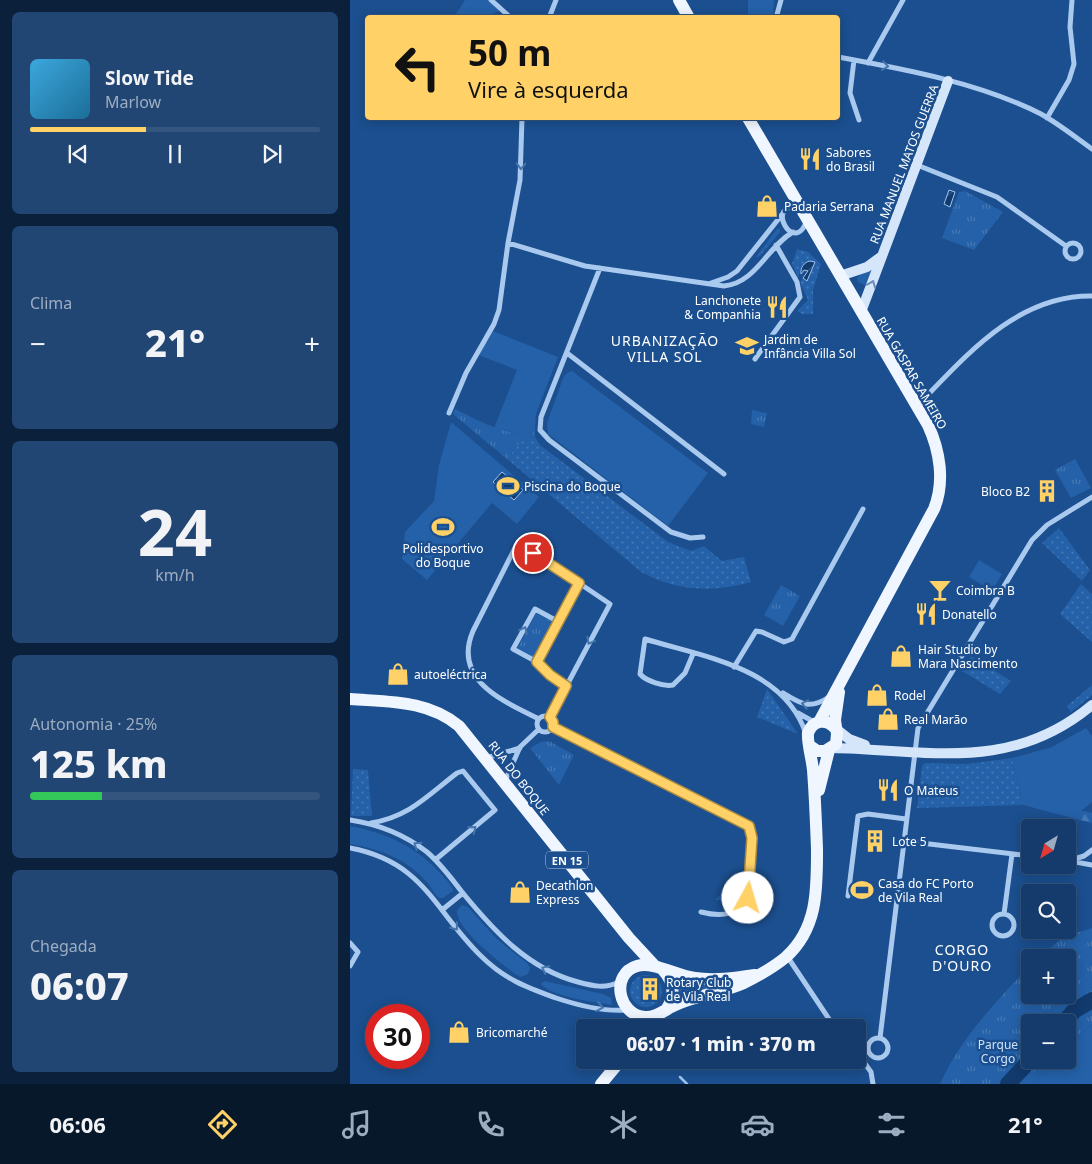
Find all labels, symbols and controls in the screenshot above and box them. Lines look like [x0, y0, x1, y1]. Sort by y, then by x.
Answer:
text: 50 m [468, 29, 551, 76]
icon: left [385, 35, 450, 100]
one-way arrow [881, 61, 890, 71]
text: Slow Tide [105, 65, 194, 91]
text: Vire à esquerda [468, 74, 629, 104]
street label: RUA MANUEL MATOS GUERRA [866, 82, 942, 246]
text: Marlow [105, 91, 161, 113]
icon: previous [64, 140, 92, 168]
icon: pause [161, 140, 189, 168]
icon: next [258, 140, 286, 168]
place label: Sabores do Brasil [826, 144, 875, 175]
restaurant icon: Sabores do Brasil [797, 146, 823, 172]
one-way arrow [516, 162, 526, 170]
shop icon: Padaria Serrana [754, 193, 780, 219]
place label: Padaria Serrana [784, 198, 874, 215]
one-way arrow [866, 280, 876, 289]
text: Clima [30, 292, 72, 314]
place label: Lanchonete & Companhia [684, 292, 761, 323]
restaurant icon: Lanchonete & Companhia [764, 294, 790, 320]
street label: RUA GASPAR SAMEIRO [873, 314, 951, 432]
text: 21° [145, 316, 205, 368]
text: − [30, 324, 46, 362]
text: + [304, 324, 320, 362]
district label: URBANIZAÇÃO VILLA SOL [611, 331, 719, 366]
place label: Jardim de Infância Villa Sol [763, 331, 856, 362]
school or university icon: Jardim de Infância Villa Sol [734, 333, 760, 359]
sports icon: Piscina do Boque [495, 473, 521, 499]
place label: Piscina do Boque [524, 478, 621, 495]
building icon: Bloco B2 [1034, 478, 1060, 504]
place label: Bloco B2 [981, 483, 1030, 500]
text: 24 [138, 487, 212, 575]
sports icon: Polidesportivo do Boque [430, 514, 456, 540]
pin [512, 532, 554, 574]
icon: arrive [519, 539, 547, 567]
place label: Polidesportivo do Boque [403, 540, 484, 571]
text: km/h [155, 564, 195, 586]
bar icon: Coimbra B [927, 577, 953, 603]
place label: Coimbra B [956, 582, 1015, 599]
restaurant icon: Donatello [913, 601, 939, 627]
place label: Donatello [942, 606, 997, 623]
one-way arrow [518, 626, 528, 635]
one-way arrow [586, 636, 596, 645]
place label: Hair Studio by Mara Nascimento [918, 641, 1018, 672]
shop icon: Hair Studio by Mara Nascimento [888, 643, 914, 669]
shop icon: autoeléctrica [385, 661, 411, 687]
place label: autoeléctrica [414, 666, 487, 683]
shop icon: Rodel [864, 682, 890, 708]
place label: Rodel [894, 687, 926, 704]
one-way arrow [801, 699, 810, 709]
shop icon: Real Marão [875, 706, 901, 732]
place label: Real Marão [904, 711, 968, 728]
text: Autonomia · 25% [30, 713, 157, 735]
text: 125 km [30, 737, 168, 789]
street label: RUA DO BOQUE [485, 737, 553, 819]
restaurant icon: O Mateus [875, 777, 901, 803]
place label: O Mateus [904, 782, 959, 799]
north arrow [1021, 819, 1076, 874]
map controls [1021, 819, 1076, 1069]
one-way arrow [467, 827, 476, 835]
building icon: Lote 5 [862, 828, 888, 854]
place label: Lote 5 [892, 833, 927, 850]
one-way arrow [413, 842, 422, 851]
road number: EN 15 [546, 852, 588, 868]
position arrow [721, 871, 773, 923]
place label: Casa do FC Porto de Vila Real [878, 875, 974, 906]
place label: Decathlon Express [536, 877, 594, 908]
sports icon: Casa do FC Porto de Vila Real [849, 877, 875, 903]
shop icon: Decathlon Express [507, 879, 533, 905]
button: search [1021, 884, 1076, 939]
one-way arrow [450, 921, 459, 930]
text: Chegada [30, 935, 97, 957]
district label: CORGO D'OURO [932, 940, 992, 975]
button: + [1021, 949, 1076, 1004]
text: 06:07 [30, 959, 129, 1011]
one-way arrow [541, 965, 550, 975]
place label: Rotary Club de Vila Real [666, 974, 731, 1005]
building icon: Rotary Club de Vila Real [637, 976, 663, 1002]
one-way arrow [595, 1002, 604, 1012]
speed limit sign: 30 [365, 1004, 430, 1069]
button: − [1021, 1014, 1076, 1069]
shop icon: Bricomarché [446, 1019, 472, 1045]
place label: Bricomarché [476, 1024, 548, 1041]
text: 06:07 · 1 min · 370 m [626, 1031, 816, 1057]
park label: Parque Corgo [978, 1036, 1018, 1067]
icon: directions [205, 1107, 240, 1142]
icon: music [339, 1107, 374, 1142]
icon: phone [473, 1107, 508, 1142]
icon: climate [606, 1107, 641, 1142]
icon: car [740, 1107, 775, 1142]
icon: filters [874, 1107, 909, 1142]
text: 06:06 [49, 1109, 106, 1139]
text: 21° [1008, 1109, 1042, 1139]

